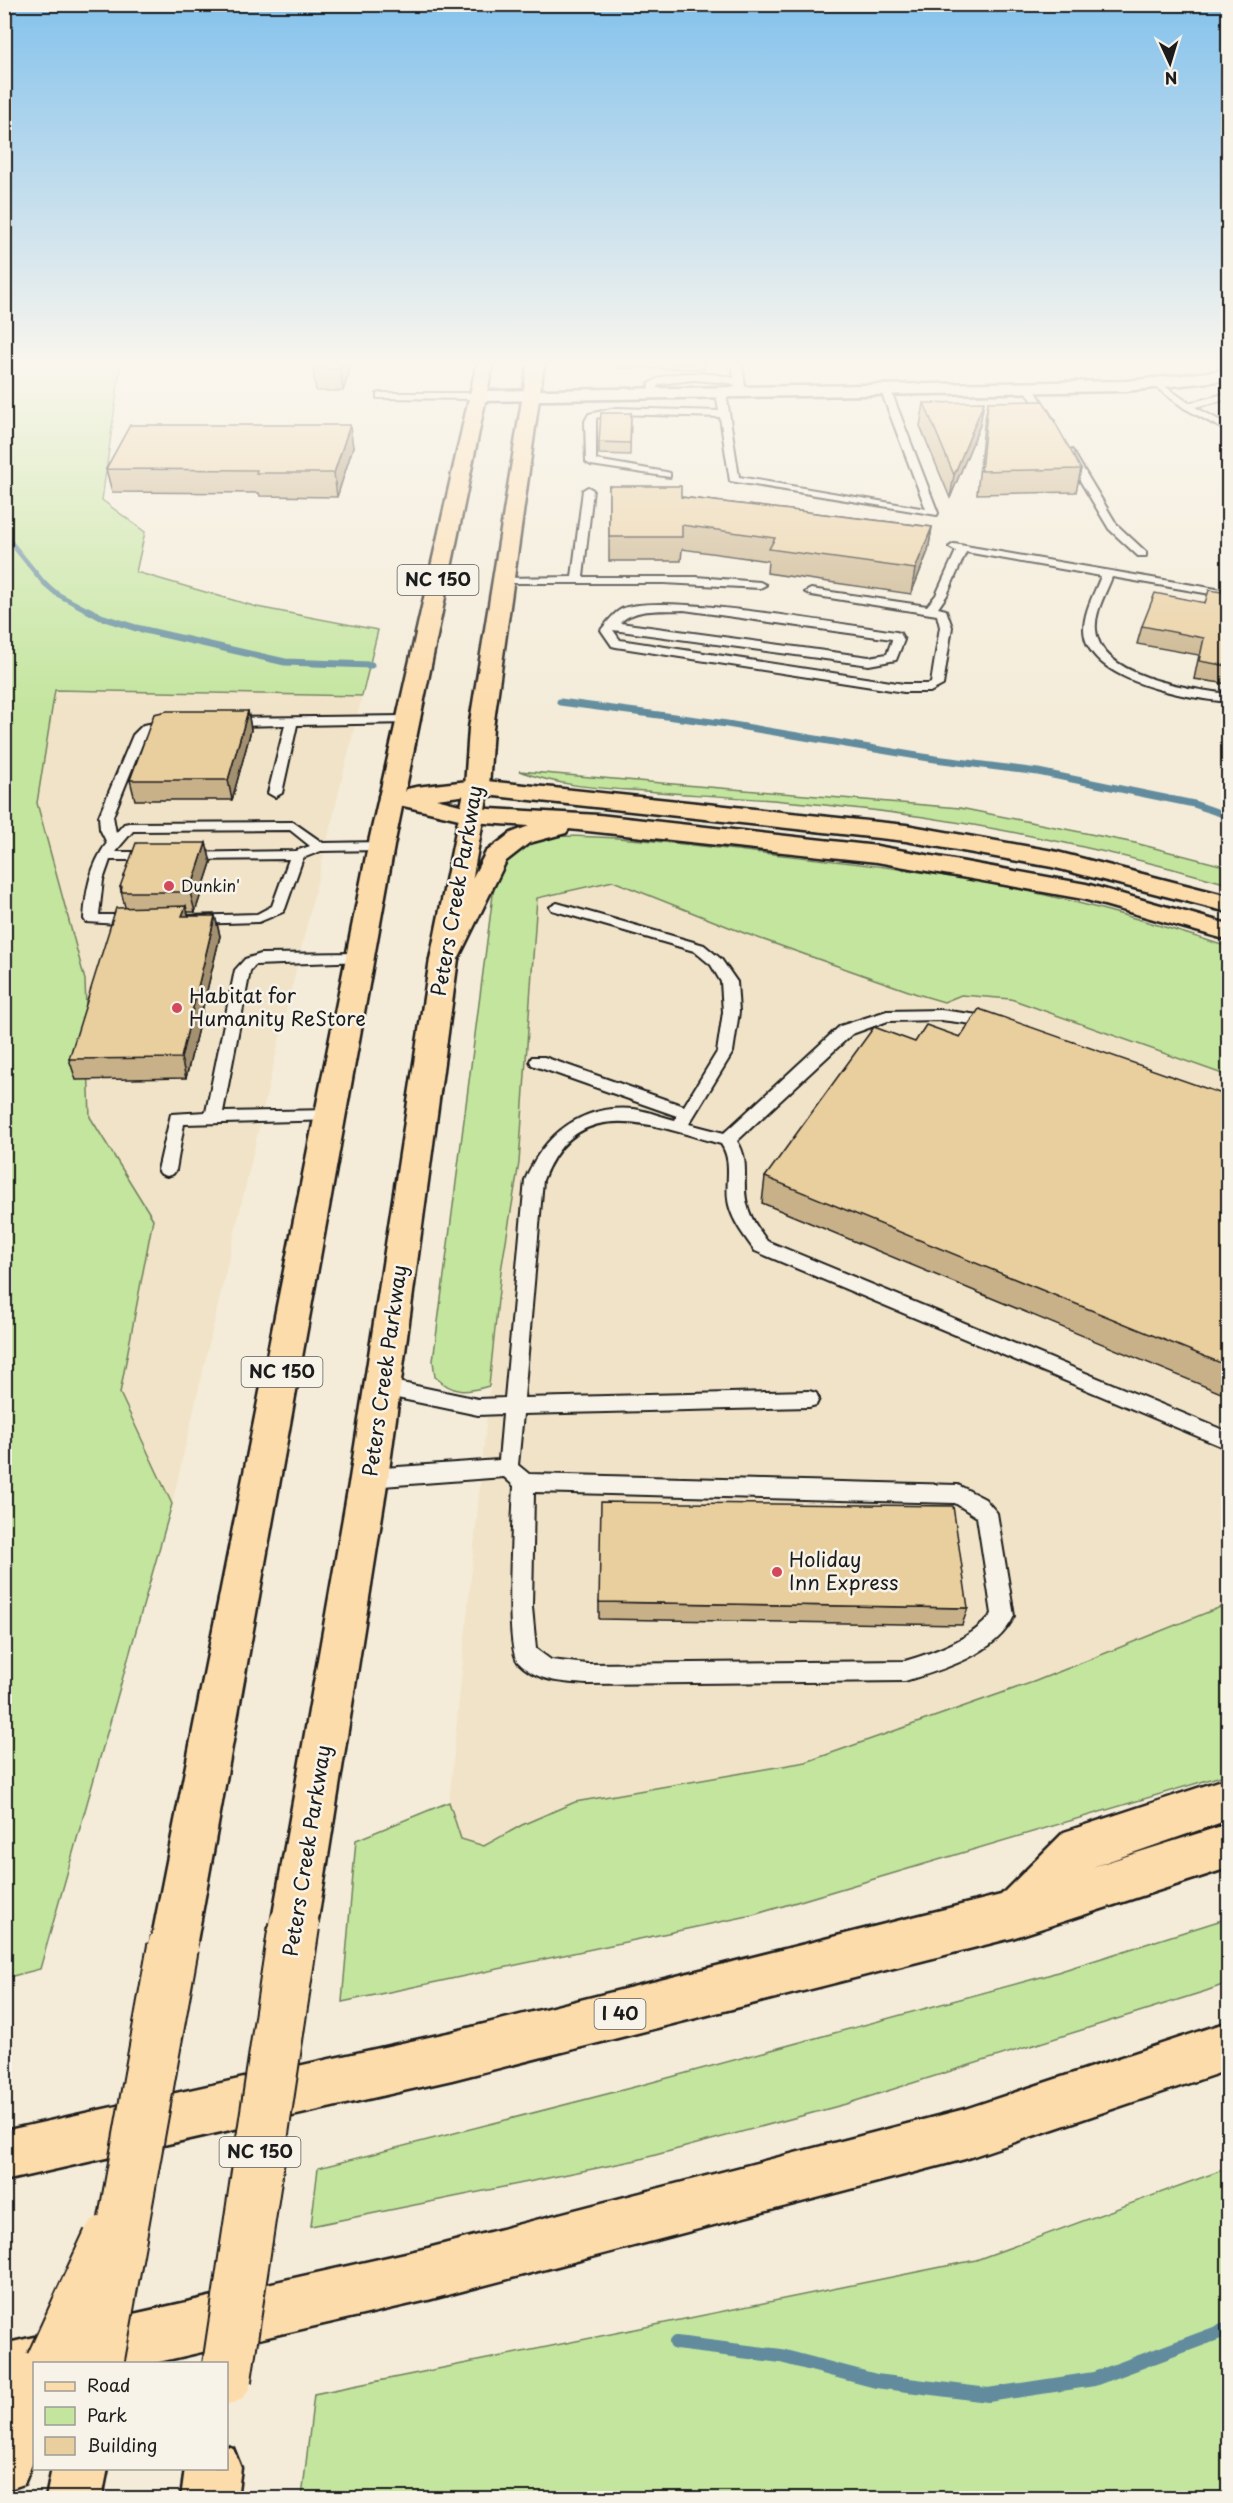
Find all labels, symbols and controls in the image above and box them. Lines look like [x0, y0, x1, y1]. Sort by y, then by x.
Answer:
north arrow [1140, 33, 1200, 93]
text: N [1164, 67, 1178, 91]
road number: NC 150 [398, 565, 478, 595]
street label: Peters Creek Parkway [423, 783, 489, 999]
place label: Dunkin' [181, 873, 240, 897]
marker: Dunkin' [162, 879, 176, 893]
place label: Habitat for Humanity ReStore [189, 980, 366, 1033]
marker: Habitat for Humanity ReStore [170, 1001, 184, 1015]
street label: Peters Creek Parkway [354, 1263, 414, 1479]
road number: NC 150 [242, 1357, 322, 1387]
place label: Holiday Inn Express [789, 1544, 898, 1597]
marker: Holiday Inn Express [770, 1565, 784, 1579]
street label: Peters Creek Parkway [274, 1743, 338, 1959]
road number: I 40 [594, 1999, 646, 2029]
road number: NC 150 [220, 2137, 300, 2167]
legend [33, 2362, 228, 2470]
text: Road [87, 2371, 131, 2398]
text: Park [87, 2401, 127, 2428]
text: Building [87, 2431, 157, 2458]

